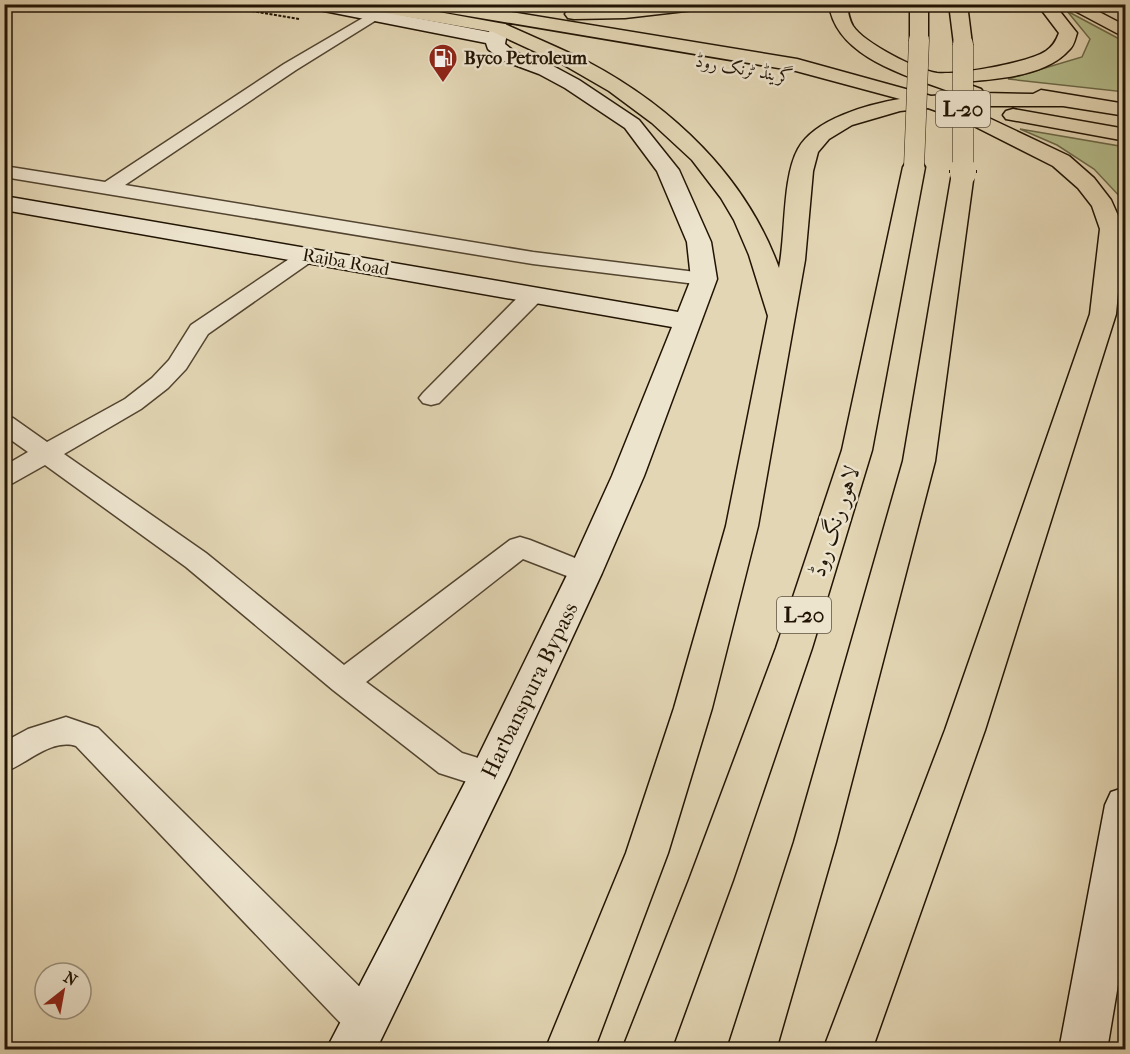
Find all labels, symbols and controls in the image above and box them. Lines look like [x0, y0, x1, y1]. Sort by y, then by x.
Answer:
fuel station icon: Byco Petroleum [427, 42, 459, 84]
place label: Byco Petroleum [464, 48, 588, 69]
street label: گرینڈ ٹرنک روڈ [693, 49, 795, 89]
road number: L-20 [936, 91, 990, 127]
street label: Rajba Road [301, 245, 391, 281]
street label: لاہور رنگ روڈ [804, 462, 865, 580]
road number: L-20 [777, 597, 831, 633]
street label: Harbanspura Bypass [476, 598, 584, 783]
north arrow [33, 961, 93, 1021]
text: N [60, 967, 81, 990]

